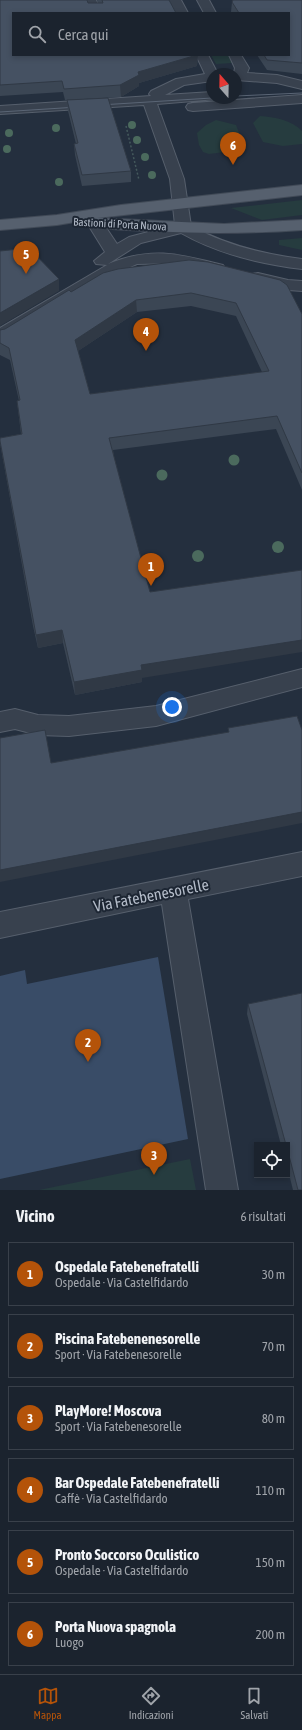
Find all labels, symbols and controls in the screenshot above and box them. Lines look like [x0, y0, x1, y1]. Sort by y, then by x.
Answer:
search box [12, 12, 290, 56]
icon: search [26, 23, 48, 45]
text: Cerca qui [58, 26, 108, 43]
north arrow [206, 68, 242, 104]
pin: 6 [220, 132, 246, 165]
street label: Bastioni di Porta Nuova [73, 216, 167, 232]
pin: 5 [13, 241, 39, 274]
pin: 4 [133, 318, 159, 351]
pin: 1 [138, 553, 164, 586]
your location [162, 697, 182, 717]
street label: Via Fatebenesorelle [92, 875, 210, 915]
pin: 2 [75, 1029, 101, 1062]
pin: 3 [141, 1142, 167, 1175]
map controls [254, 1142, 290, 1178]
button: locate [254, 1142, 290, 1178]
text: Vicino [16, 1206, 55, 1226]
text: 6 risultati [240, 1209, 286, 1224]
text: Ospedale Fatebenefratelli [55, 1258, 199, 1275]
text: 1 [27, 1267, 33, 1282]
text: 30 m [262, 1267, 285, 1282]
text: Ospedale · Via Castelfidardo [55, 1275, 188, 1290]
text: Piscina Fatebenenesorelle [55, 1330, 200, 1347]
text: 2 [27, 1339, 33, 1354]
text: 70 m [262, 1339, 285, 1354]
text: Sport · Via Fatebenesorelle [55, 1347, 182, 1362]
text: PlayMore! Moscova [55, 1402, 162, 1419]
text: 3 [27, 1411, 33, 1426]
text: 80 m [262, 1411, 285, 1426]
text: Sport · Via Fatebenesorelle [55, 1419, 182, 1434]
text: Bar Ospedale Fatebenefratelli [55, 1474, 220, 1491]
text: 4 [27, 1483, 33, 1498]
text: 110 m [256, 1483, 285, 1498]
text: Caffè · Via Castelfidardo [55, 1491, 168, 1506]
text: Pronto Soccorso Oculistico [55, 1546, 199, 1563]
text: 5 [27, 1555, 33, 1570]
text: 150 m [256, 1555, 285, 1570]
text: Ospedale · Via Castelfidardo [55, 1563, 188, 1578]
text: Porta Nuova spagnola [55, 1618, 176, 1635]
text: 6 [27, 1627, 33, 1642]
text: 200 m [256, 1627, 285, 1642]
text: Luogo [55, 1635, 84, 1650]
tab: Mappa [34, 1685, 62, 1721]
tab: Indicazioni [129, 1685, 173, 1721]
tab: Salvati [241, 1685, 268, 1721]

